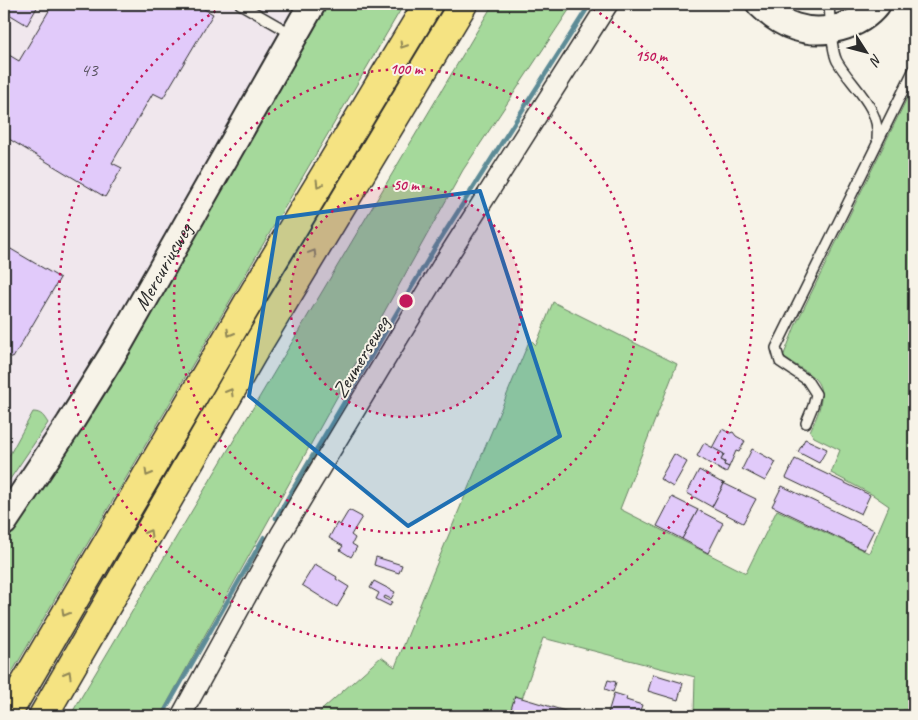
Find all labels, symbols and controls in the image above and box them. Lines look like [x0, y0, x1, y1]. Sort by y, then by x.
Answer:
north arrow [840, 28, 890, 78]
one-way arrow [399, 40, 409, 49]
text: 150 m [635, 47, 669, 66]
text: N [865, 51, 886, 70]
house number: 43 [80, 58, 99, 82]
text: 100 m [390, 60, 424, 79]
text: 50 m [393, 176, 420, 195]
one-way arrow [315, 179, 325, 188]
street label: Mercuriusweg [128, 217, 199, 315]
one-way arrow [307, 249, 317, 258]
centre of rings [397, 292, 415, 310]
street label: Zeumerseweg [327, 310, 396, 402]
one-way arrow [227, 327, 237, 336]
one-way arrow [224, 389, 234, 398]
one-way arrow [144, 468, 154, 477]
one-way arrow [143, 530, 153, 539]
one-way arrow [62, 608, 72, 617]
one-way arrow [61, 670, 71, 679]

